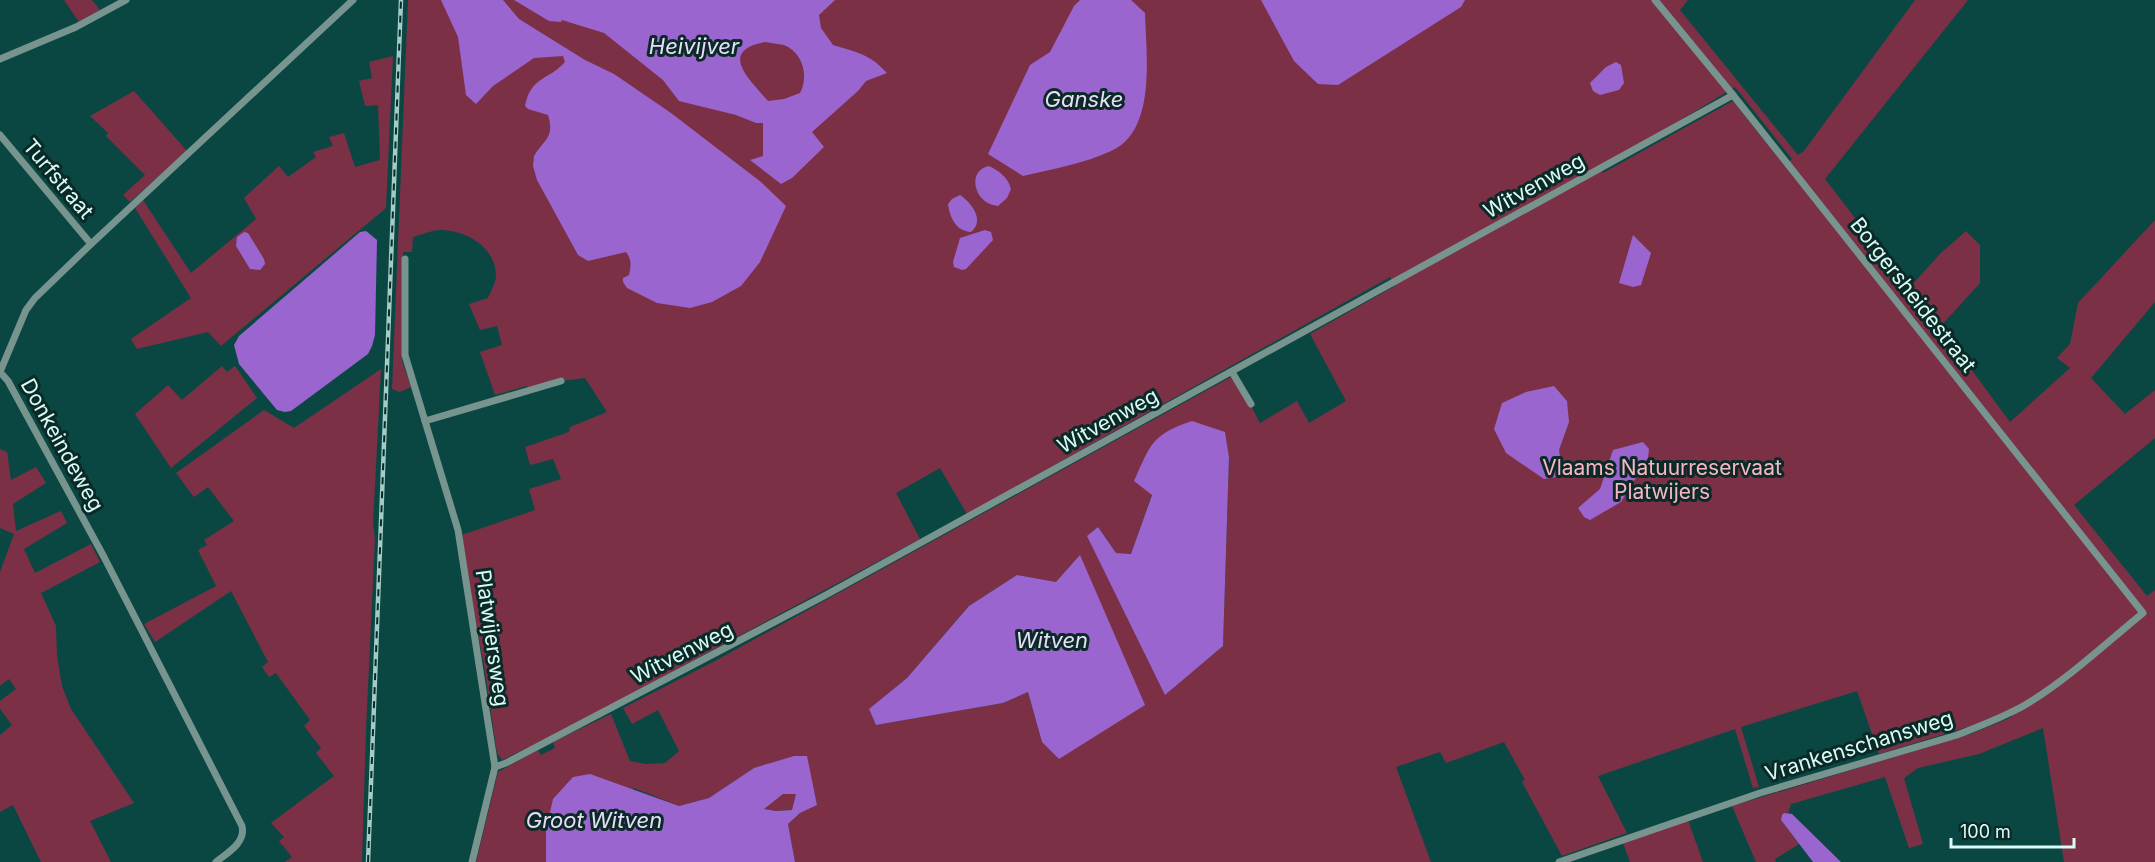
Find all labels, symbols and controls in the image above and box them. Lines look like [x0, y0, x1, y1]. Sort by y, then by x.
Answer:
water label: Heivijver [649, 33, 740, 59]
water label: Ganske [1045, 86, 1123, 112]
street label: Turfstraat [18, 134, 99, 224]
street label: Witvenweg [1479, 148, 1588, 223]
street label: Borgersheidestraat [1845, 212, 1982, 377]
street label: Donkeindeweg [16, 374, 109, 515]
street label: Witvenweg [1053, 383, 1162, 458]
park label: Vlaams Natuurreservaat Platwijers [1542, 455, 1782, 504]
street label: Platwijersweg [471, 568, 514, 708]
street label: Witvenweg [627, 616, 737, 689]
water label: Witven [1016, 627, 1088, 653]
street label: Vrankenschansweg [1762, 705, 1956, 786]
water label: Groot Witven [526, 807, 662, 833]
scale bar [1951, 811, 2074, 849]
text: 100 m [1960, 821, 2011, 842]

